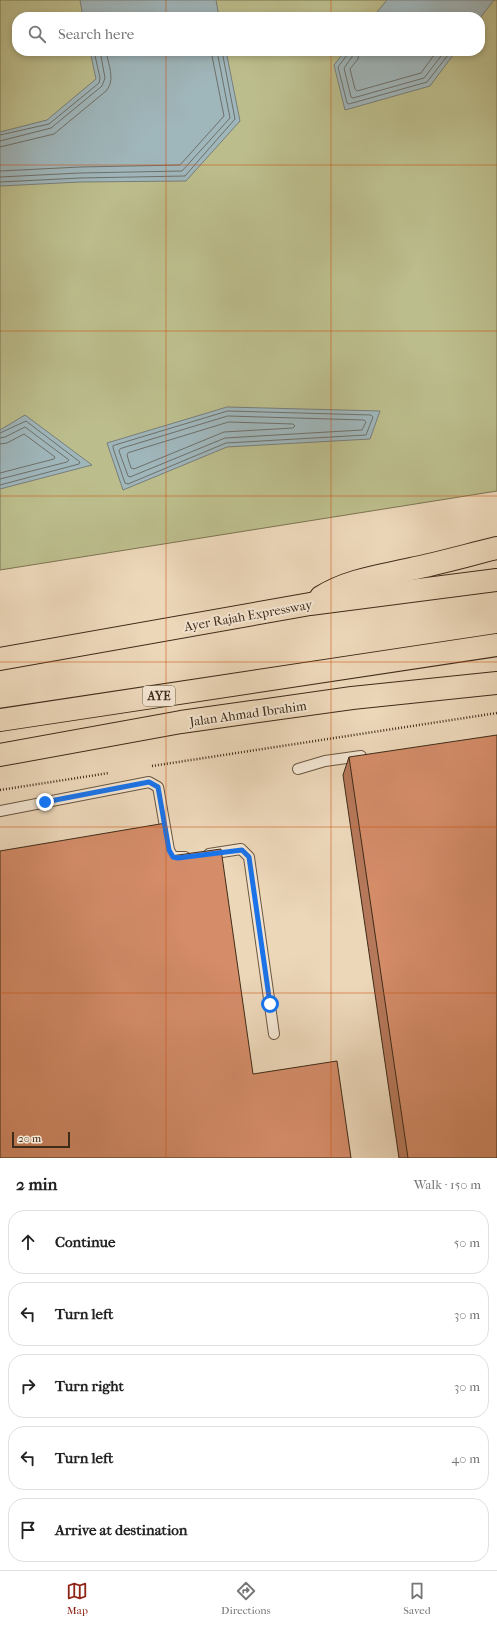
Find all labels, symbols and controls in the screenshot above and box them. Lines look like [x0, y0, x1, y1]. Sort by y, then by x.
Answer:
search box [12, 12, 485, 56]
icon: search [26, 23, 48, 45]
text: Search here [58, 25, 134, 43]
street label: Ayer Rajah Expressway [182, 597, 314, 634]
road number: AYE [143, 686, 175, 706]
street label: Jalan Ahmad Ibrahim [187, 698, 308, 729]
route end [36, 793, 54, 811]
route start [261, 995, 279, 1013]
scale bar [12, 1130, 70, 1149]
text: 20 m [18, 1132, 41, 1145]
text: 2 min [16, 1174, 57, 1194]
text: Walk · 150 m [414, 1177, 481, 1192]
icon: ahead [17, 1231, 39, 1253]
text: Continue [55, 1233, 115, 1251]
text: 50 m [454, 1235, 480, 1250]
icon: left [17, 1303, 39, 1325]
text: Turn left [55, 1305, 113, 1323]
text: 30 m [454, 1307, 480, 1322]
icon: right [17, 1375, 39, 1397]
text: Turn right [55, 1377, 124, 1395]
text: 30 m [454, 1379, 480, 1394]
icon: left [17, 1447, 39, 1469]
text: Turn left [55, 1449, 113, 1467]
text: 40 m [452, 1451, 480, 1466]
icon: arrive [17, 1519, 39, 1541]
text: Arrive at destination [55, 1521, 187, 1539]
tab: Map [66, 1580, 88, 1617]
tab: Directions [221, 1580, 271, 1617]
tab: Saved [403, 1580, 431, 1617]

